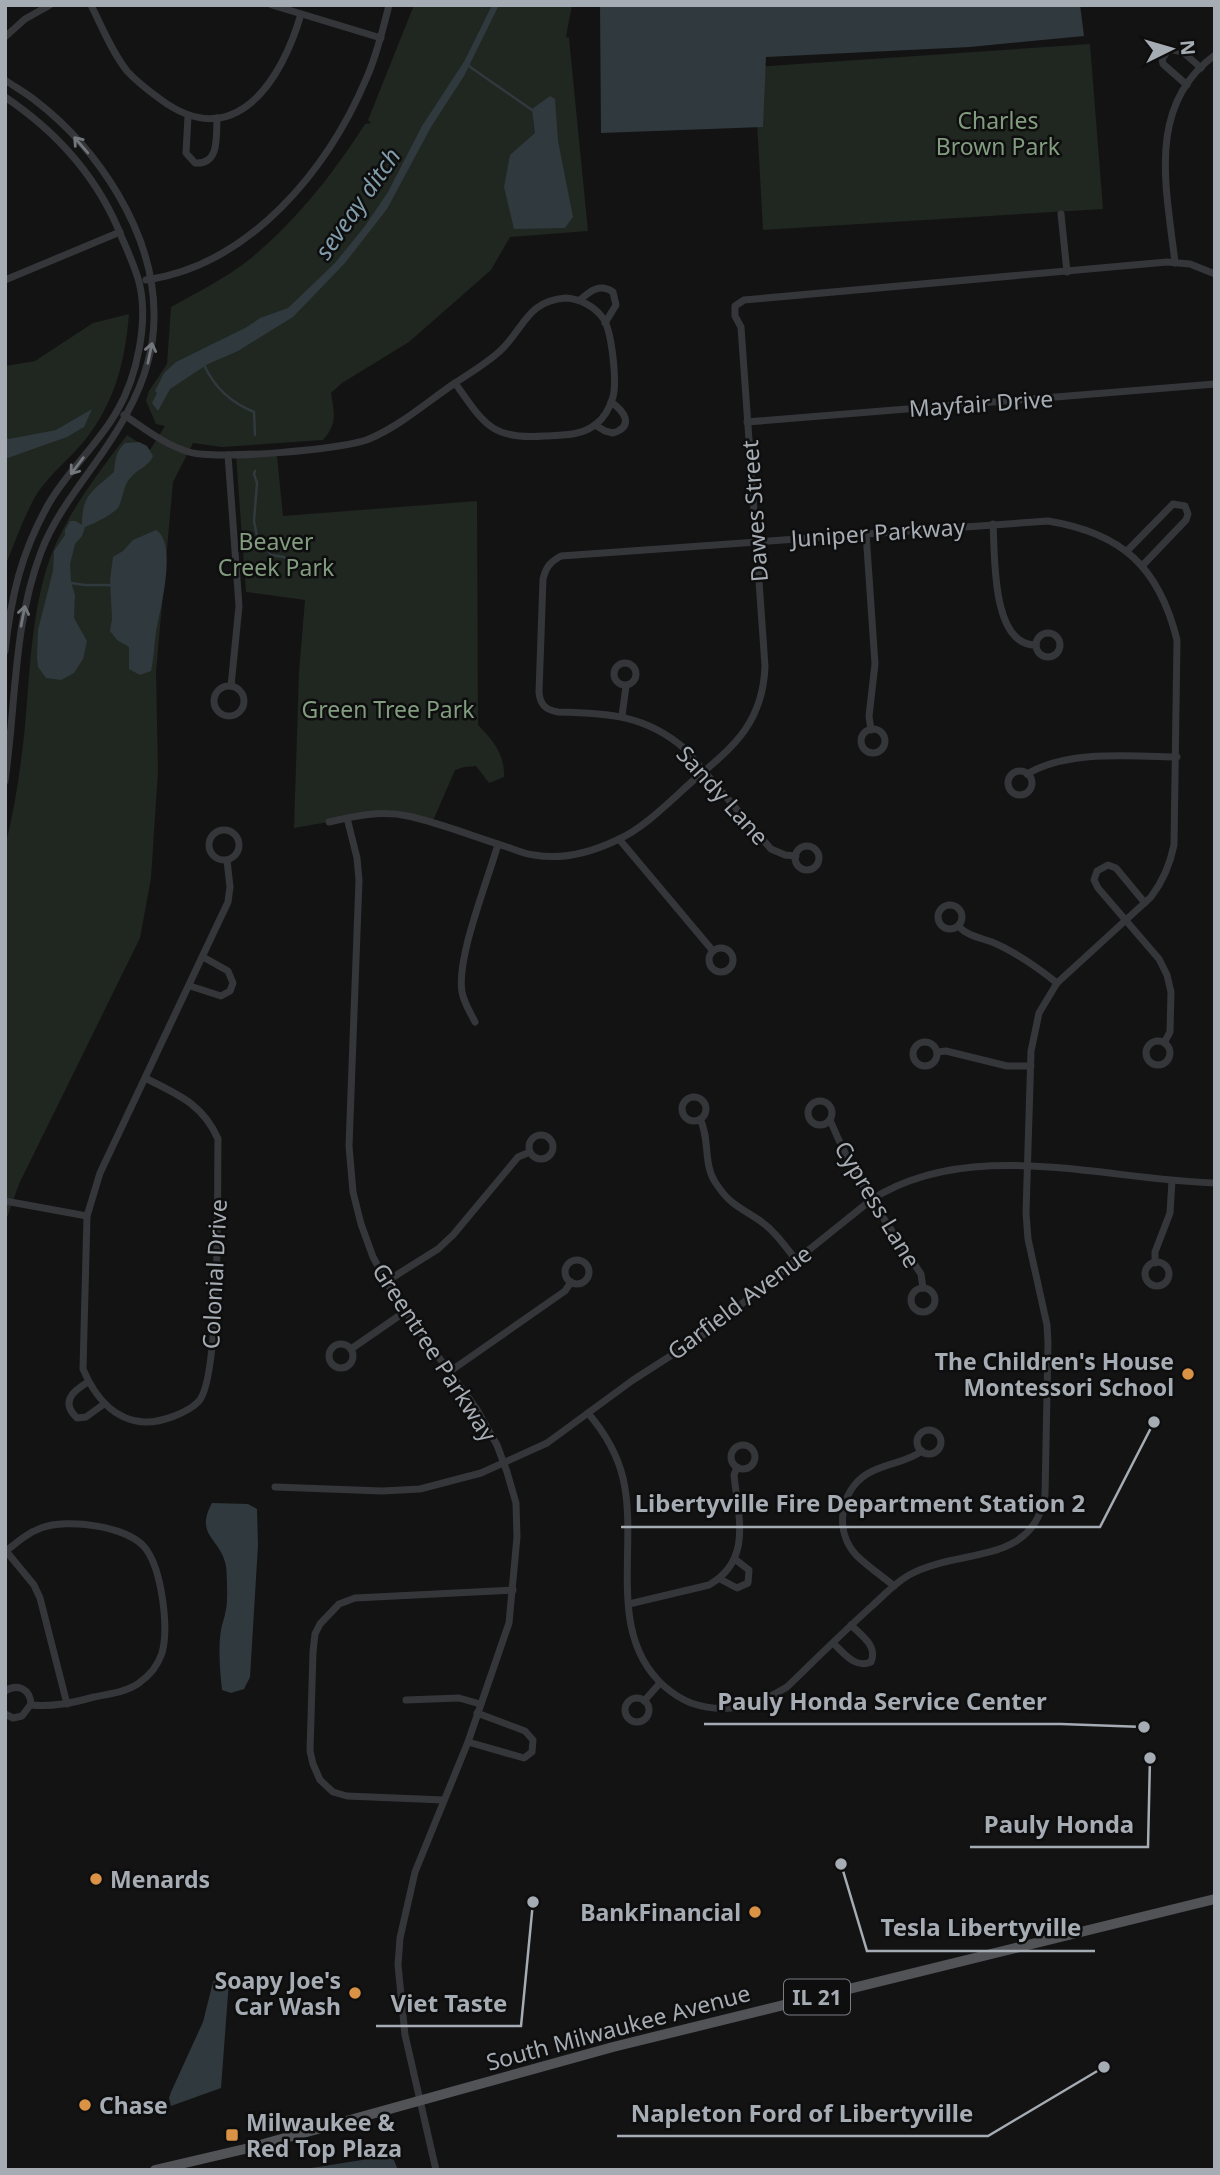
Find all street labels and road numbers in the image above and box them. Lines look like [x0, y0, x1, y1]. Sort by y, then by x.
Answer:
street label: Mayfair Drive [908, 382, 1054, 424]
street label: Dawes Street [733, 439, 775, 583]
street label: Juniper Parkway [788, 510, 966, 554]
street label: Sandy Lane [670, 738, 776, 852]
street label: Cypress Lane [828, 1135, 928, 1273]
street label: Colonial Drive [194, 1198, 234, 1350]
street label: Garfield Avenue [660, 1237, 818, 1367]
street label: Greentree Parkway [365, 1257, 505, 1448]
street label: South Milwaukee Avenue [482, 1976, 754, 2078]
road number: IL 21 [784, 1980, 850, 2014]

